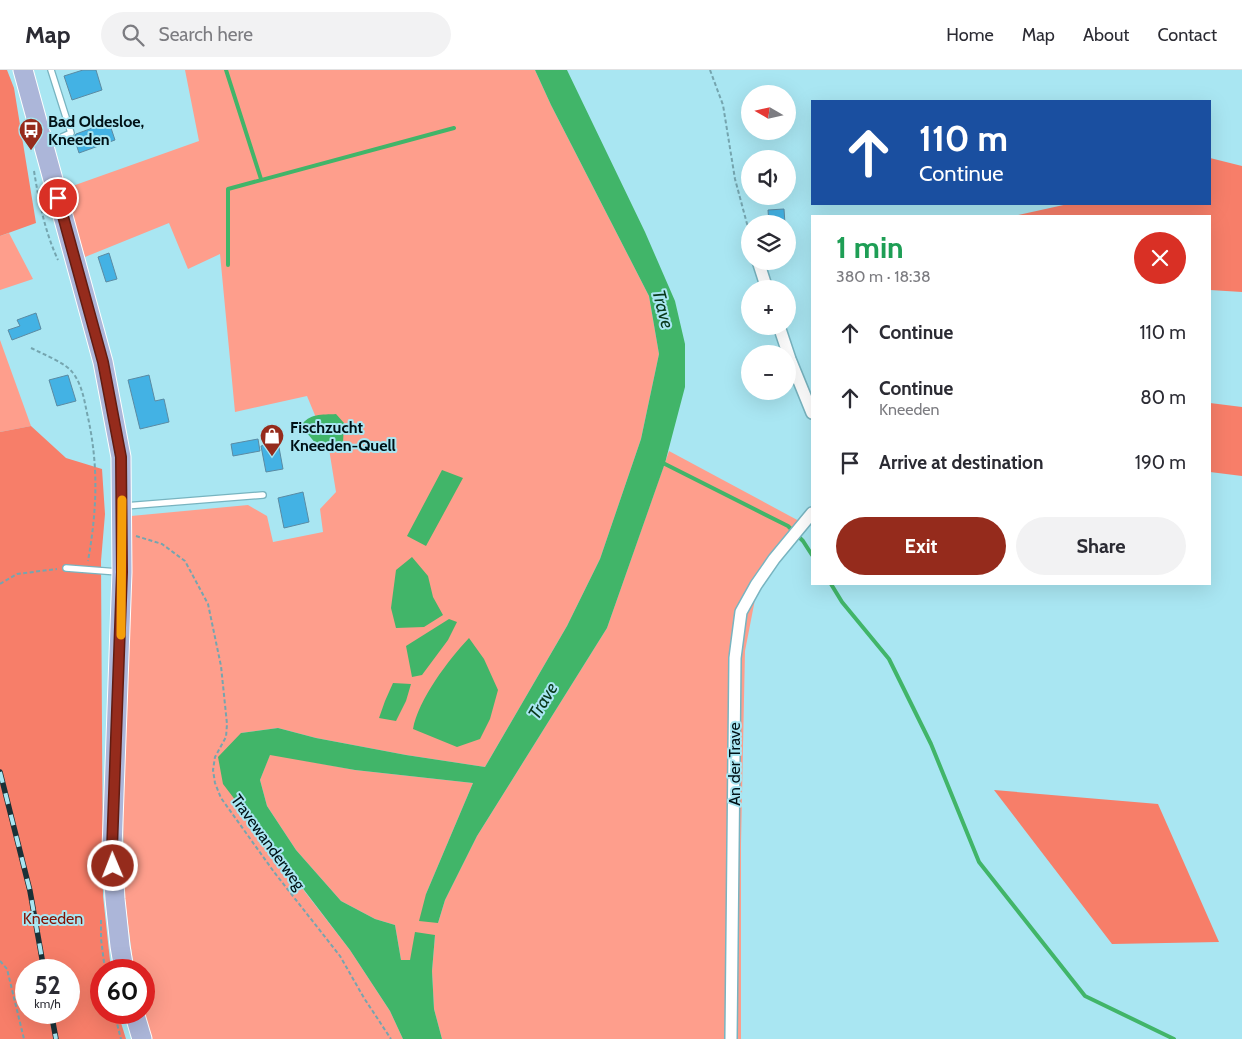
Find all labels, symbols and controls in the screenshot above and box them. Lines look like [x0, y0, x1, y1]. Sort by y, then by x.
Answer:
search box [101, 12, 451, 57]
text: Map [25, 20, 71, 49]
icon: search [119, 21, 147, 49]
text: Search here [159, 23, 253, 46]
text: Home [946, 24, 994, 46]
text: Map [1022, 24, 1055, 46]
text: About [1083, 24, 1129, 46]
text: Contact [1157, 24, 1217, 46]
north arrow [741, 85, 796, 140]
map controls [741, 85, 796, 400]
place label: Bad Oldesloe, Kneeden [48, 112, 144, 149]
bus stop icon: Bad Oldesloe, Kneeden [18, 117, 44, 151]
text: 110 m [919, 117, 1008, 160]
icon: ahead [836, 120, 901, 185]
button: sound [741, 150, 796, 205]
text: Continue [919, 160, 1004, 187]
pin [37, 177, 79, 219]
icon: arrive [44, 184, 72, 212]
button: layers [741, 215, 796, 270]
text: 1 min [836, 229, 904, 266]
button: close [1134, 232, 1186, 284]
text: 380 m · 18:38 [836, 267, 931, 286]
button: + [741, 280, 796, 335]
water label: Trave [647, 287, 679, 331]
icon: ahead [836, 319, 864, 347]
text: Continue [879, 321, 953, 344]
text: 110 m [1139, 321, 1186, 344]
button: − [741, 345, 796, 400]
text: Continue [879, 377, 953, 400]
icon: ahead [836, 384, 864, 412]
text: 80 m [1140, 386, 1186, 409]
text: Kneeden [879, 400, 939, 419]
place label: Fischzucht Kneeden-Quell [290, 418, 396, 455]
shop icon: Fischzucht Kneeden-Quell [259, 423, 285, 457]
icon: arrive [836, 449, 864, 477]
text: Arrive at destination [879, 451, 1043, 474]
text: 190 m [1135, 451, 1186, 474]
button: Exit [836, 517, 1006, 575]
button: Share [1016, 517, 1186, 575]
water label: Trave [524, 679, 562, 723]
street label: An der Trave [725, 722, 744, 806]
street label: Travewanderweg [227, 791, 310, 894]
position arrow [86, 839, 138, 891]
park label: Kneeden [23, 909, 83, 928]
speed limit sign: 60 [90, 959, 155, 1024]
text: 52 [34, 970, 61, 1000]
text: km/h [34, 996, 61, 1011]

